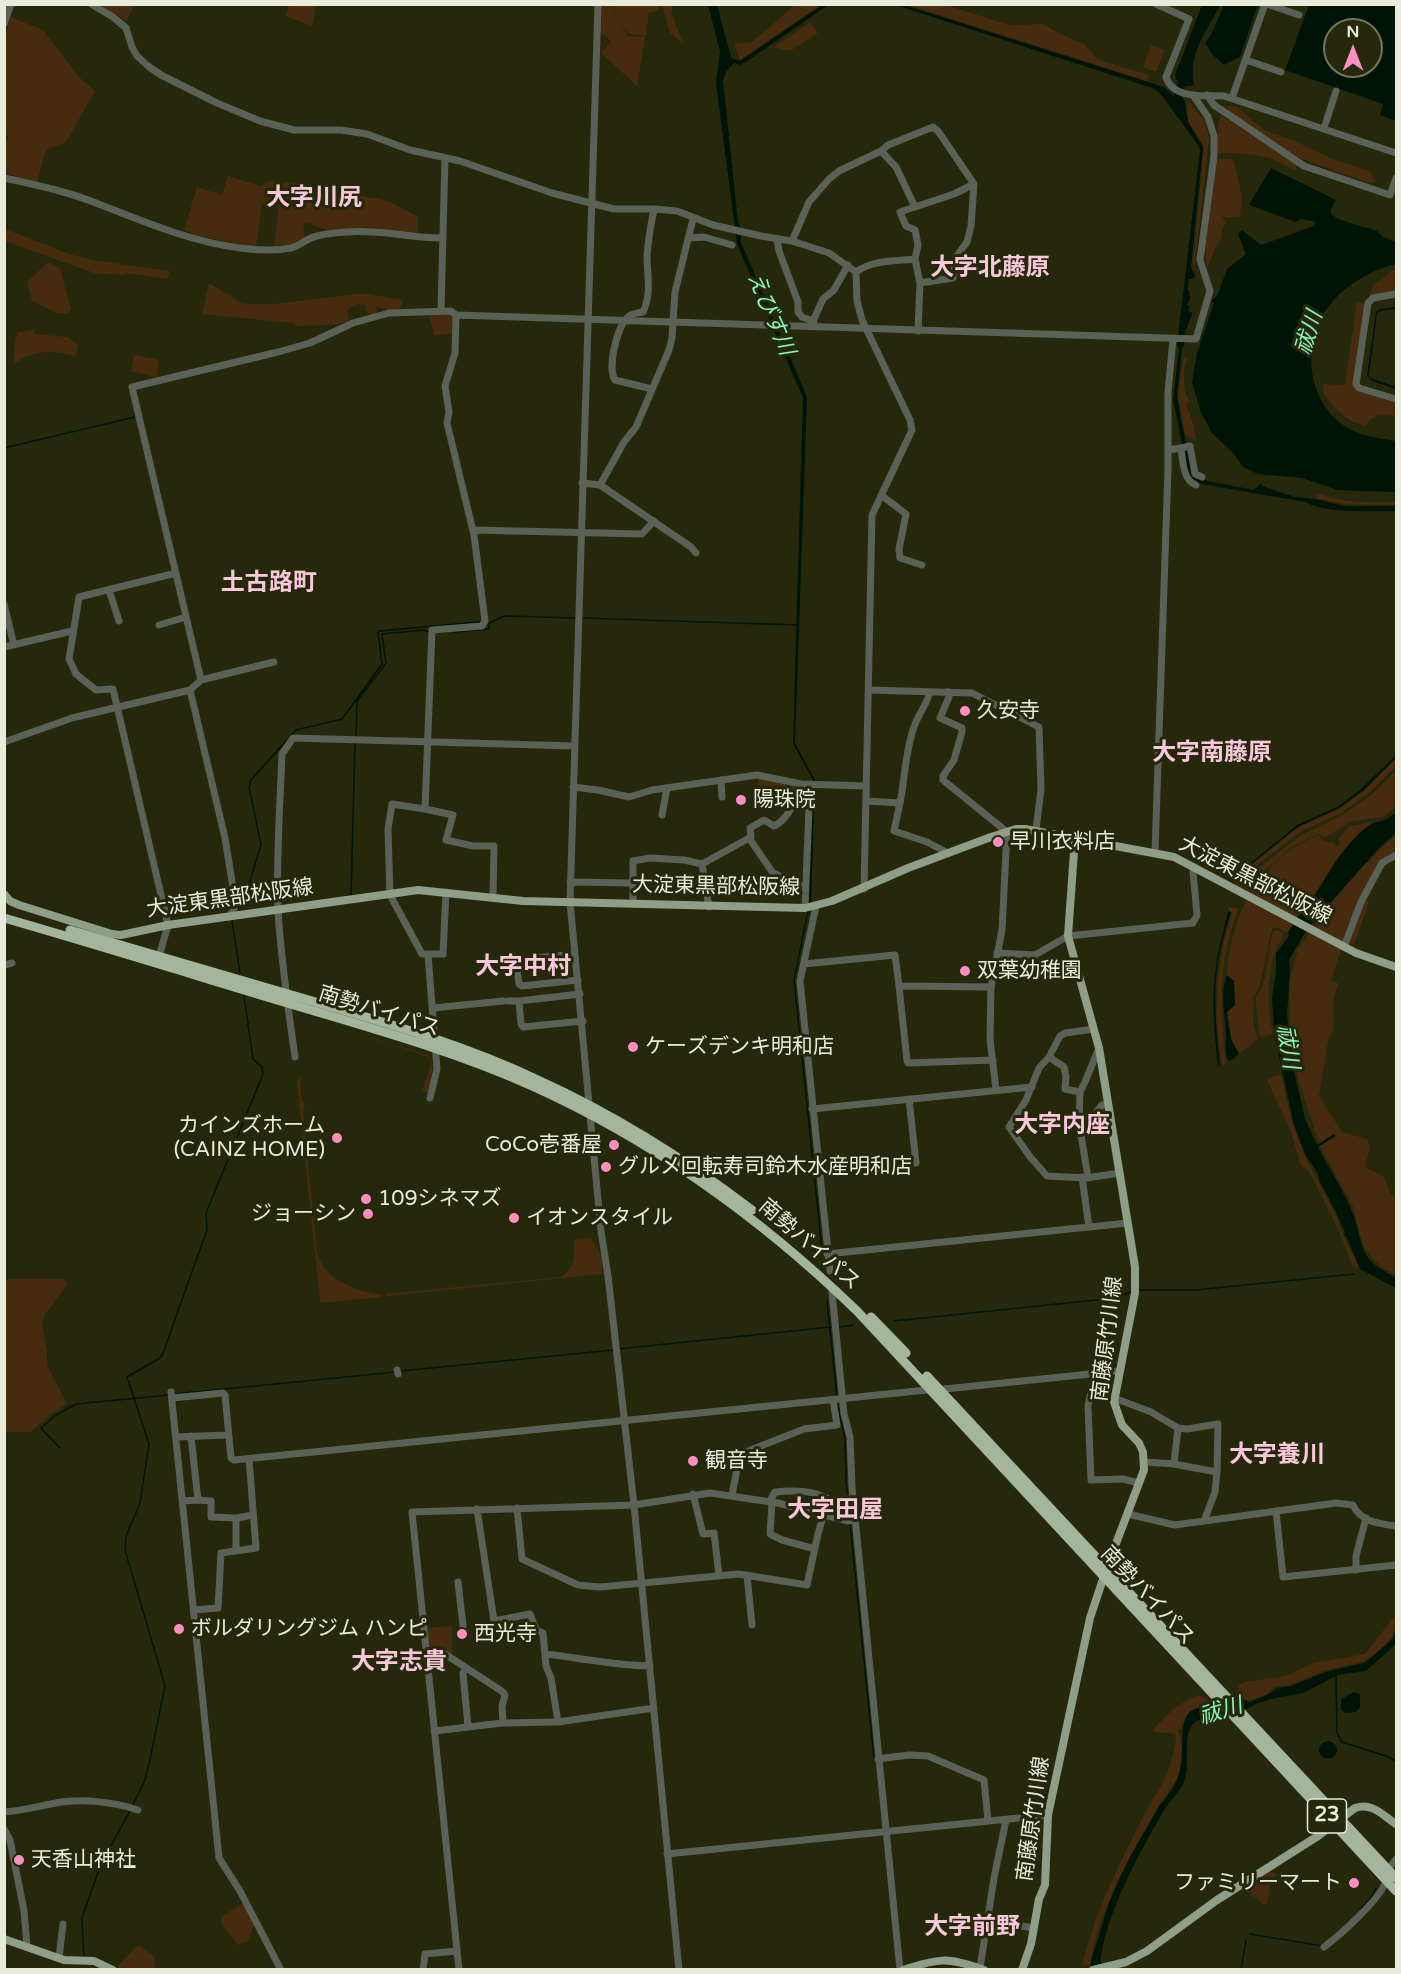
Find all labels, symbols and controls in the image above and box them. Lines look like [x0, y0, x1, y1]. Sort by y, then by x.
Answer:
north arrow [1323, 18, 1383, 78]
text: N [1347, 22, 1359, 42]
district label: 大字川尻 [266, 185, 362, 213]
district label: 大字北藤原 [930, 255, 1050, 283]
water label: えびす川 [741, 268, 799, 360]
water label: 祓川 [1291, 308, 1329, 358]
district label: 土古路町 [221, 570, 317, 598]
place label: 久安寺 [977, 698, 1040, 724]
marker: 久安寺 [958, 704, 972, 718]
district label: 大字南藤原 [1152, 740, 1272, 768]
place label: 陽珠院 [753, 787, 816, 813]
marker: 陽珠院 [734, 793, 748, 807]
place label: 早川衣料店 [1010, 829, 1115, 855]
street label: 大淀東黒部松阪線 [1174, 832, 1336, 930]
marker: 早川衣料店 [991, 835, 1005, 849]
street label: 大淀東黒部松阪線 [632, 873, 800, 901]
street label: 大淀東黒部松阪線 [145, 875, 315, 923]
district label: 大字中村 [475, 954, 571, 982]
place label: 双葉幼稚園 [977, 958, 1082, 984]
marker: 双葉幼稚園 [958, 964, 972, 978]
street label: 南勢バイパス [315, 982, 443, 1042]
water label: 祓川 [1271, 1023, 1303, 1071]
place label: ケーズデンキ明和店 [645, 1034, 834, 1060]
marker: ケーズデンキ明和店 [626, 1040, 640, 1054]
district label: 大字内座 [1014, 1112, 1110, 1140]
place label: カインズホーム (CAINZ HOME) [174, 1113, 325, 1163]
marker: カインズホーム (CAINZ HOME) [330, 1131, 344, 1145]
place label: CoCo壱番屋 [485, 1132, 602, 1158]
marker: CoCo壱番屋 [607, 1138, 621, 1152]
place label: グルメ回転寿司鈴木水産明和店 [618, 1154, 912, 1180]
marker: グルメ回転寿司鈴木水産明和店 [599, 1160, 613, 1174]
place label: 109シネマズ [378, 1186, 502, 1212]
marker: 109シネマズ [359, 1192, 373, 1206]
street label: 南勢バイパス [753, 1194, 865, 1296]
place label: ジョーシン [251, 1201, 356, 1227]
place label: イオンスタイル [526, 1205, 673, 1231]
marker: ジョーシン [361, 1207, 375, 1221]
marker: イオンスタイル [507, 1211, 521, 1225]
street label: 南藤原竹川線 [1088, 1275, 1128, 1403]
district label: 大字養川 [1229, 1442, 1325, 1470]
place label: 観音寺 [705, 1448, 768, 1474]
marker: 観音寺 [686, 1454, 700, 1468]
district label: 大字田屋 [787, 1497, 883, 1525]
street label: 南勢バイパス [1095, 1541, 1199, 1651]
place label: ボルダリングジム ハンピ [191, 1616, 427, 1642]
place label: 西光寺 [474, 1621, 537, 1647]
marker: ボルダリングジム ハンピ [172, 1622, 186, 1636]
marker: 西光寺 [455, 1627, 469, 1641]
district label: 大字志貴 [351, 1649, 447, 1677]
water label: 祓川 [1196, 1693, 1246, 1731]
street label: 南藤原竹川線 [1013, 1755, 1055, 1883]
road number: 23 [1308, 1799, 1346, 1833]
place label: 天香山神社 [31, 1847, 136, 1873]
marker: 天香山神社 [12, 1853, 26, 1867]
place label: ファミリーマート [1174, 1870, 1342, 1896]
marker: ファミリーマート [1347, 1876, 1361, 1890]
district label: 大字前野 [924, 1914, 1020, 1942]

